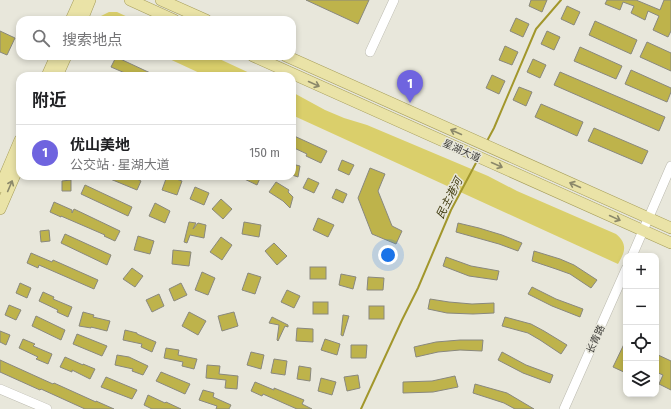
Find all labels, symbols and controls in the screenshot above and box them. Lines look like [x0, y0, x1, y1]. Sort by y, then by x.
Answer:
search box [16, 16, 296, 60]
icon: search [30, 27, 52, 49]
text: 搜索地点 [62, 31, 122, 49]
pin: 1 [397, 70, 423, 103]
one-way arrow [308, 81, 320, 88]
text: 附近 [32, 90, 66, 111]
one-way arrow [450, 128, 462, 135]
text: 优山美地 [70, 136, 130, 154]
street label: 星湖大道 [441, 137, 482, 165]
text: 1 [42, 145, 48, 160]
text: 150 m [249, 145, 280, 160]
text: 公交站 · 星湖大道 [70, 157, 170, 172]
one-way arrow [490, 162, 502, 169]
water label: 民主港河 [434, 174, 466, 221]
one-way arrow [7, 180, 14, 192]
one-way arrow [569, 181, 581, 188]
one-way arrow [609, 215, 621, 222]
your location [378, 245, 398, 265]
map controls [623, 253, 659, 397]
button: + [623, 253, 659, 289]
button: − [623, 289, 659, 325]
street label: 长青路 [584, 323, 607, 356]
button: locate [623, 325, 659, 361]
button: layers [623, 361, 659, 397]

